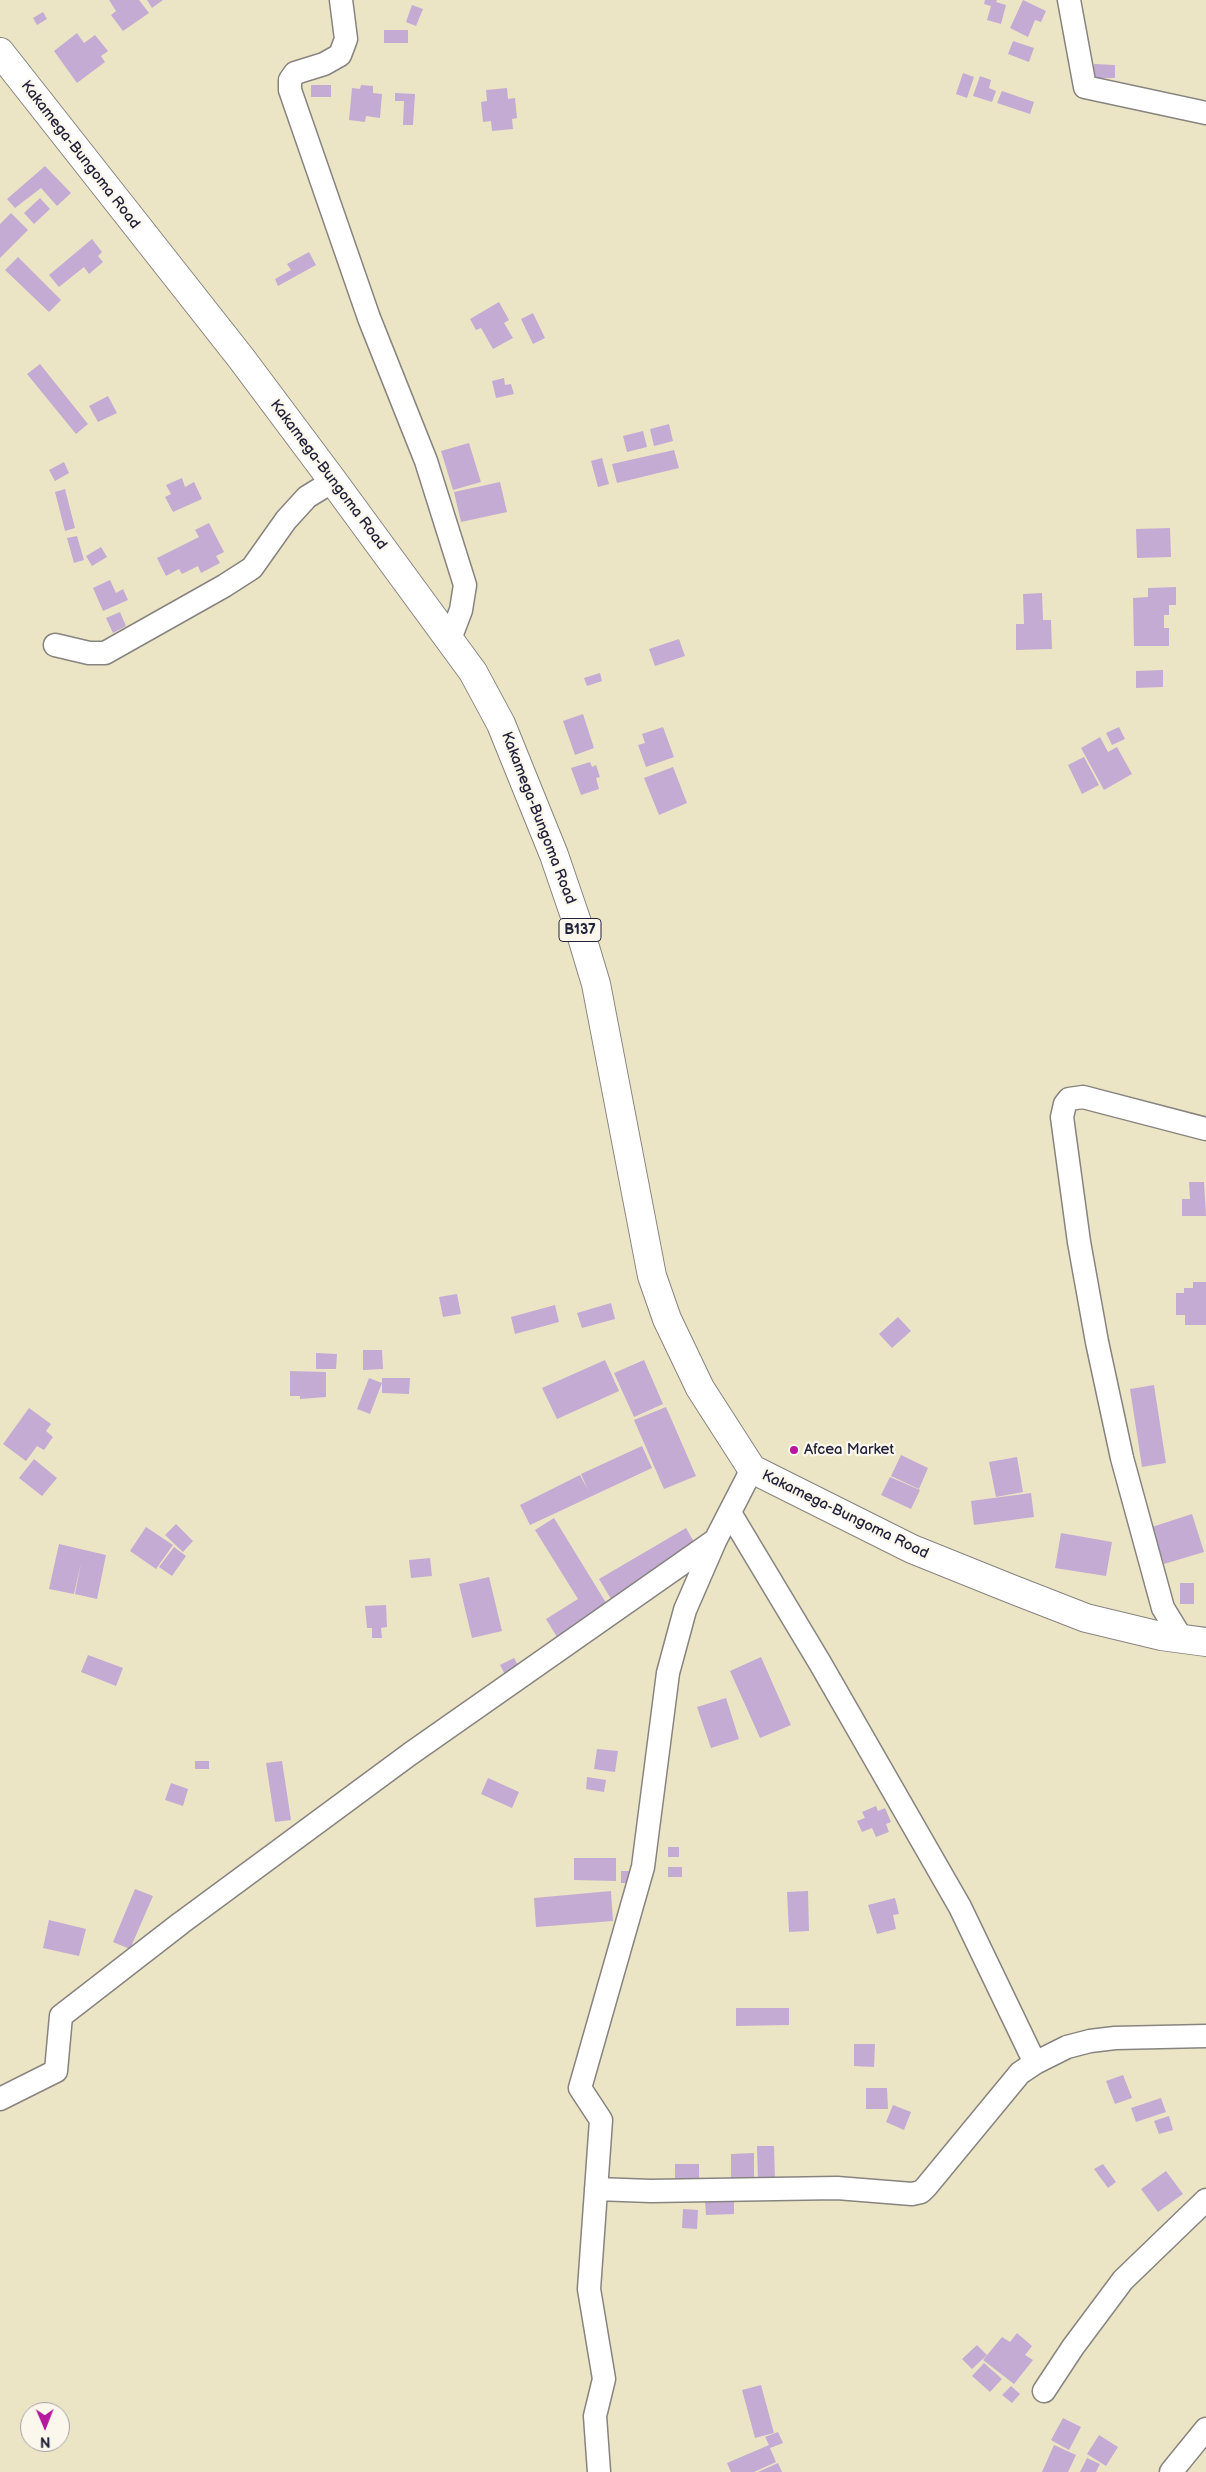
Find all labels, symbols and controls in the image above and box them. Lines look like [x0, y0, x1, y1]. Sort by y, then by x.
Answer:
street label: Kakamega-Bungoma Road [17, 77, 143, 233]
street label: Kakamega-Bungoma Road [266, 396, 390, 554]
street label: Kakamega-Bungoma Road [497, 729, 579, 907]
road number: B137 [559, 918, 601, 942]
place label: Afcea Market [804, 1441, 894, 1459]
marker: Afcea Market [788, 1444, 800, 1456]
street label: Kakamega-Bungoma Road [759, 1467, 931, 1563]
north arrow [20, 2402, 70, 2452]
text: N [40, 2433, 51, 2450]

